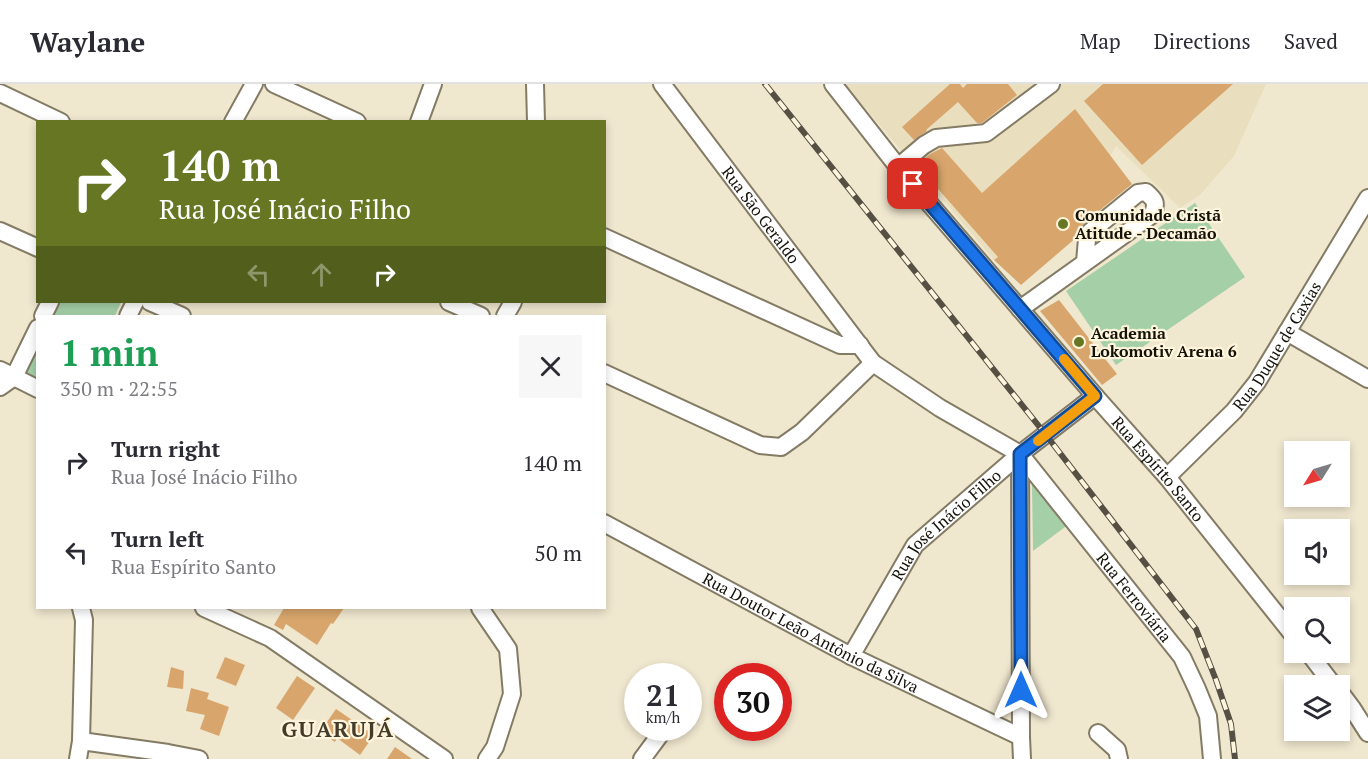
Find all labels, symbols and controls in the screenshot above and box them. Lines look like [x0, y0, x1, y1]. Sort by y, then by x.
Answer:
text: Waylane [30, 23, 145, 60]
text: Map [1080, 27, 1121, 55]
text: Directions [1154, 27, 1251, 55]
text: Saved [1284, 27, 1338, 55]
text: 140 m [159, 137, 280, 193]
icon: right [60, 144, 138, 222]
pin [887, 158, 938, 209]
street label: Rua São Geraldo [717, 162, 805, 268]
icon: arrive [896, 167, 929, 200]
text: Rua José Inácio Filho [159, 191, 411, 227]
place label: Comunidade Cristã Atitude - Decamão [1075, 204, 1221, 244]
marker: Comunidade Cristã Atitude - Decamão [1056, 217, 1070, 231]
icon: left [242, 258, 275, 291]
icon: ahead [305, 258, 338, 291]
icon: right [368, 258, 401, 291]
street label: Rua Duque de Caxias [1227, 277, 1326, 415]
place label: Academia Lokomotiv Arena 6 [1091, 322, 1237, 362]
text: 1 min [60, 329, 158, 376]
button: close [519, 335, 582, 398]
marker: Academia Lokomotiv Arena 6 [1072, 335, 1086, 349]
text: 350 m · 22:55 [60, 375, 178, 402]
street label: Rua Espírito Santo [1107, 411, 1210, 526]
text: Turn right [111, 434, 220, 463]
north arrow [1284, 441, 1350, 507]
map controls [1284, 441, 1350, 741]
icon: right [60, 446, 93, 479]
text: 140 m [522, 448, 582, 477]
text: Rua José Inácio Filho [111, 463, 298, 490]
street label: Rua José Inácio Filho [886, 464, 1006, 584]
button: sound [1284, 519, 1350, 585]
text: Turn left [111, 524, 204, 553]
icon: left [60, 536, 93, 569]
text: 50 m [534, 538, 582, 567]
street label: Rua Ferroviária [1092, 548, 1177, 647]
text: Rua Espírito Santo [111, 553, 276, 580]
street label: Rua Doutor Leão Antônio da Silva [699, 567, 922, 698]
button: search [1284, 597, 1350, 663]
position arrow [989, 658, 1053, 722]
speed limit sign: 30 [714, 663, 792, 741]
text: 21 [646, 675, 680, 715]
button: layers [1284, 675, 1350, 741]
text: km/h [646, 707, 680, 727]
district label: GUARUJÁ [282, 714, 395, 743]

